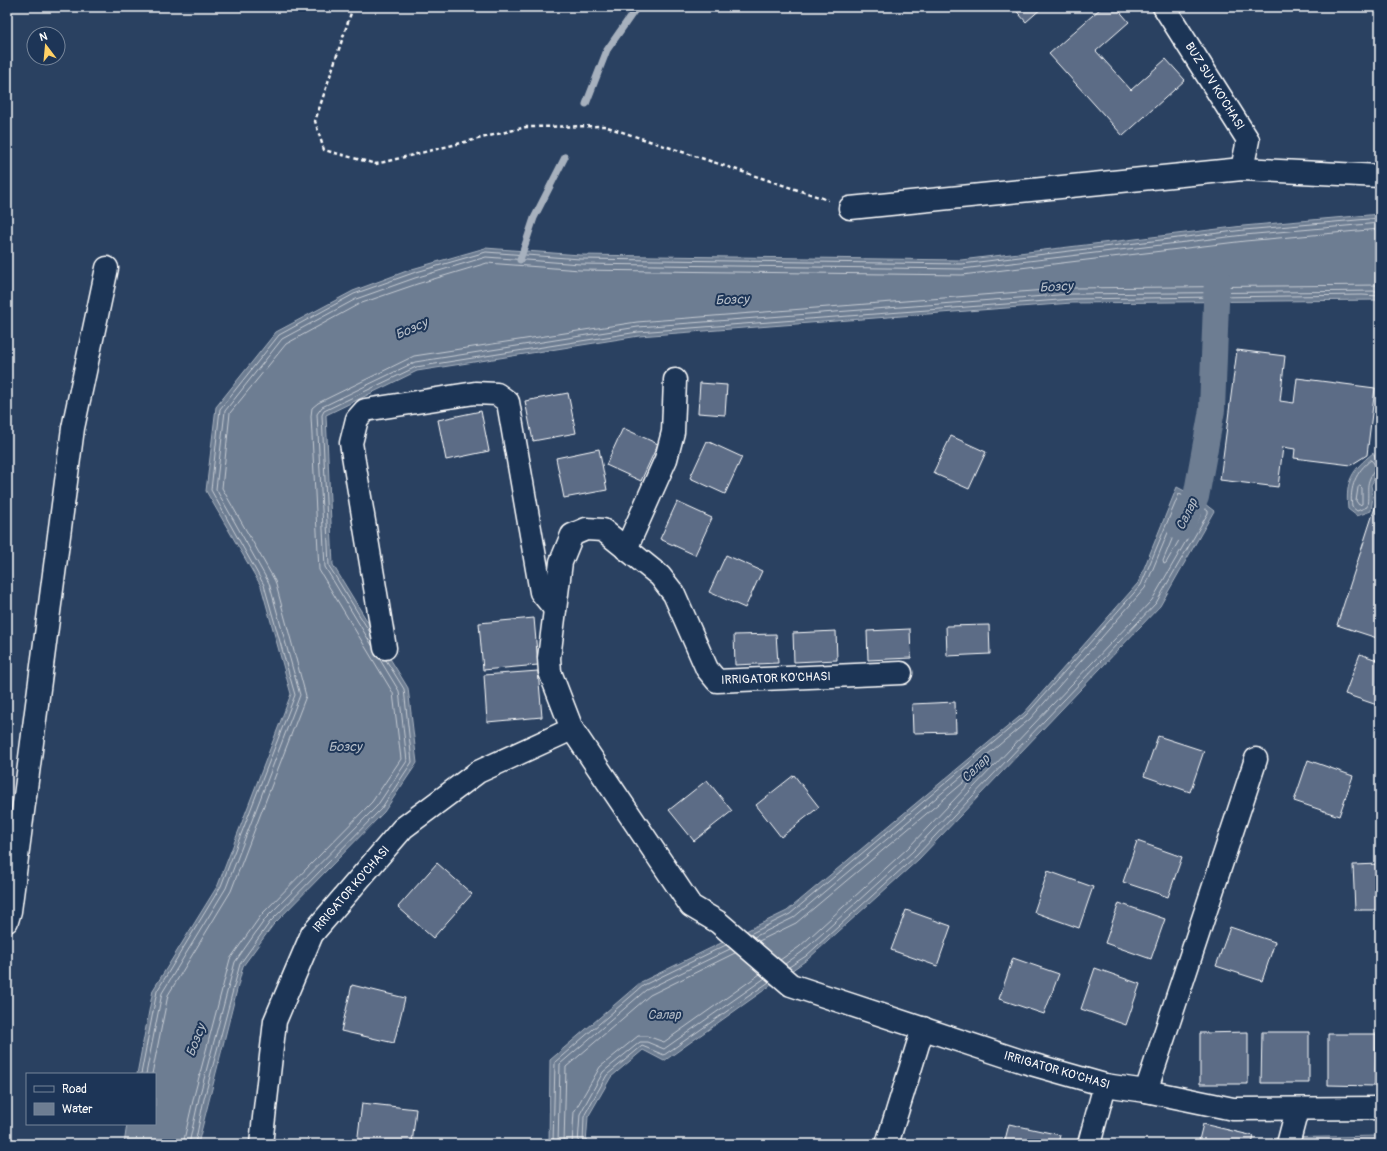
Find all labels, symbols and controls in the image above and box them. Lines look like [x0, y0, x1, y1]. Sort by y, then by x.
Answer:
north arrow [26, 26, 66, 66]
text: N [38, 29, 49, 44]
street label: BUZ SUV KO'CHASI [1182, 40, 1248, 133]
water label: Бозсу [1039, 278, 1074, 296]
water label: Бозсу [715, 291, 750, 309]
water label: Бозсу [393, 314, 431, 343]
water label: Салар [1172, 495, 1202, 533]
street label: IRRIGATOR KO'CHASI [721, 669, 831, 688]
water label: Бозсу [328, 739, 363, 755]
water label: Салар [958, 751, 994, 786]
street label: IRRIGATOR KO'CHASI [310, 843, 393, 936]
water label: Салар [647, 1007, 681, 1023]
water label: Бозсу [183, 1021, 210, 1059]
street label: IRRIGATOR KO'CHASI [1002, 1048, 1112, 1093]
legend [26, 1073, 156, 1125]
text: Road [62, 1082, 87, 1097]
text: Water [62, 1102, 93, 1117]

